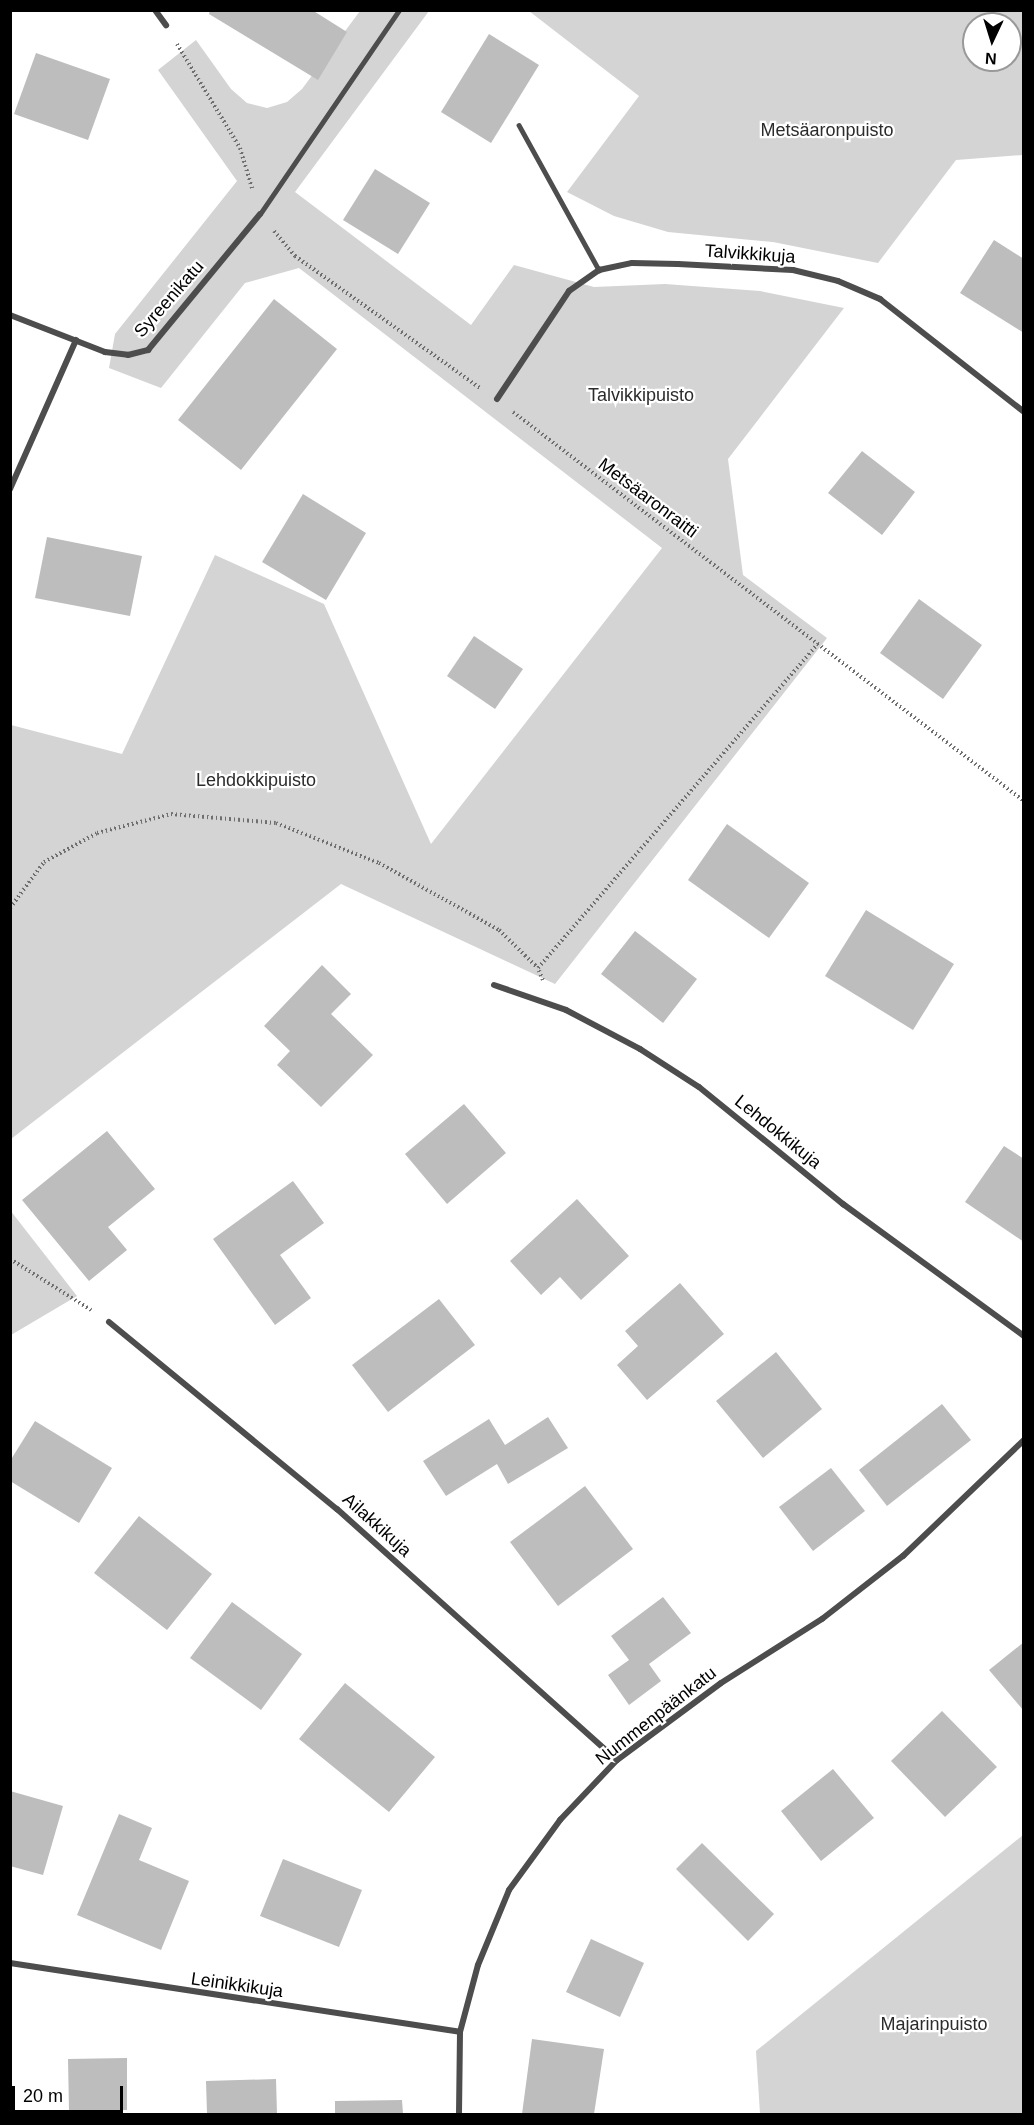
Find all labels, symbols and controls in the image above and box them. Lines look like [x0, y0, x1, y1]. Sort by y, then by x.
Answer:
north arrow [962, 12, 1022, 72]
text: N [984, 50, 997, 67]
park label: Metsäaronpuisto [760, 119, 894, 141]
street label: Talvikkikuja [704, 240, 796, 268]
street label: Syreenikatu [130, 256, 208, 342]
park label: Talvikkipuisto [588, 384, 694, 406]
street label: Metsäaronraitti [594, 454, 702, 542]
park label: Lehdokkipuisto [196, 769, 316, 791]
street label: Lehdokkikuja [730, 1091, 826, 1173]
street label: Ailakkikuja [338, 1489, 416, 1561]
street label: Nummenpäänkatu [591, 1662, 721, 1770]
street label: Leinikkikuja [189, 1968, 285, 2002]
park label: Majarinpuisto [880, 2013, 988, 2035]
scale bar [15, 2074, 126, 2112]
text: 20 m [23, 2086, 63, 2106]

